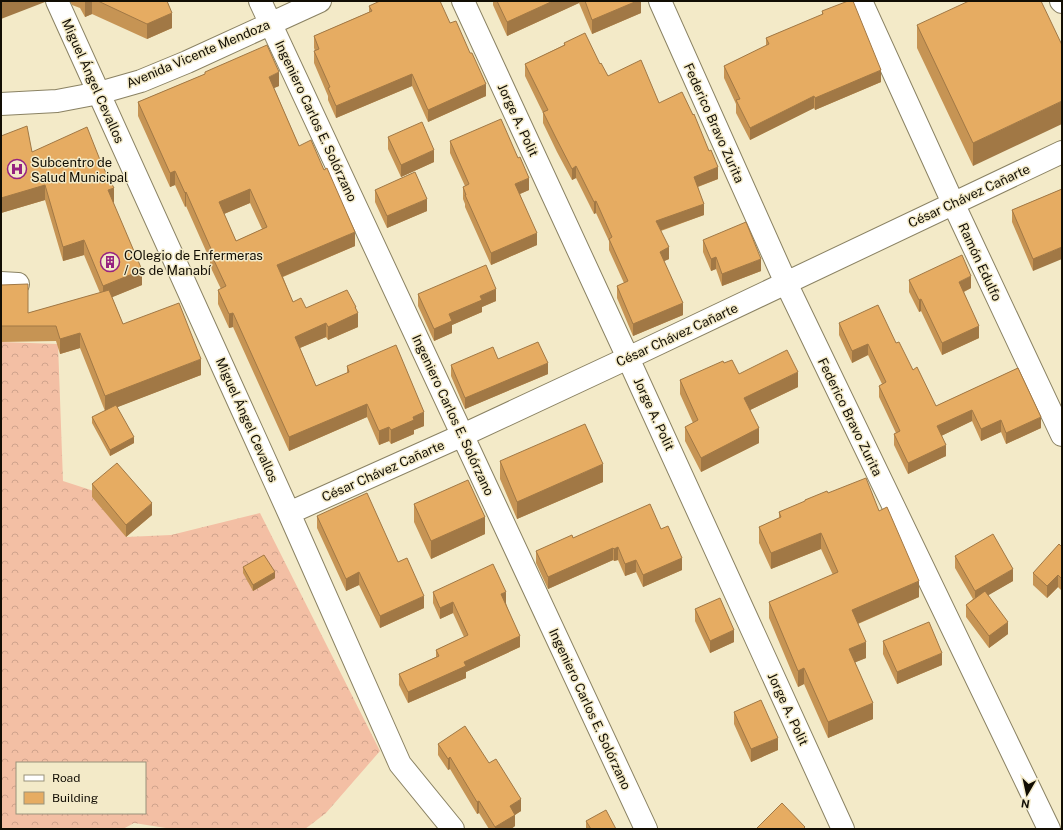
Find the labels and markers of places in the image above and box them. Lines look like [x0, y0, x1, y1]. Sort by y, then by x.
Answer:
place label: Subcentro de Salud Municipal [31, 155, 128, 185]
hospital icon: Subcentro de Salud Municipal [6, 158, 28, 180]
place label: COlegio de Enfermeras / os de Manabí [124, 248, 263, 278]
building icon: COlegio de Enfermeras / os de Manabí [99, 251, 121, 273]

